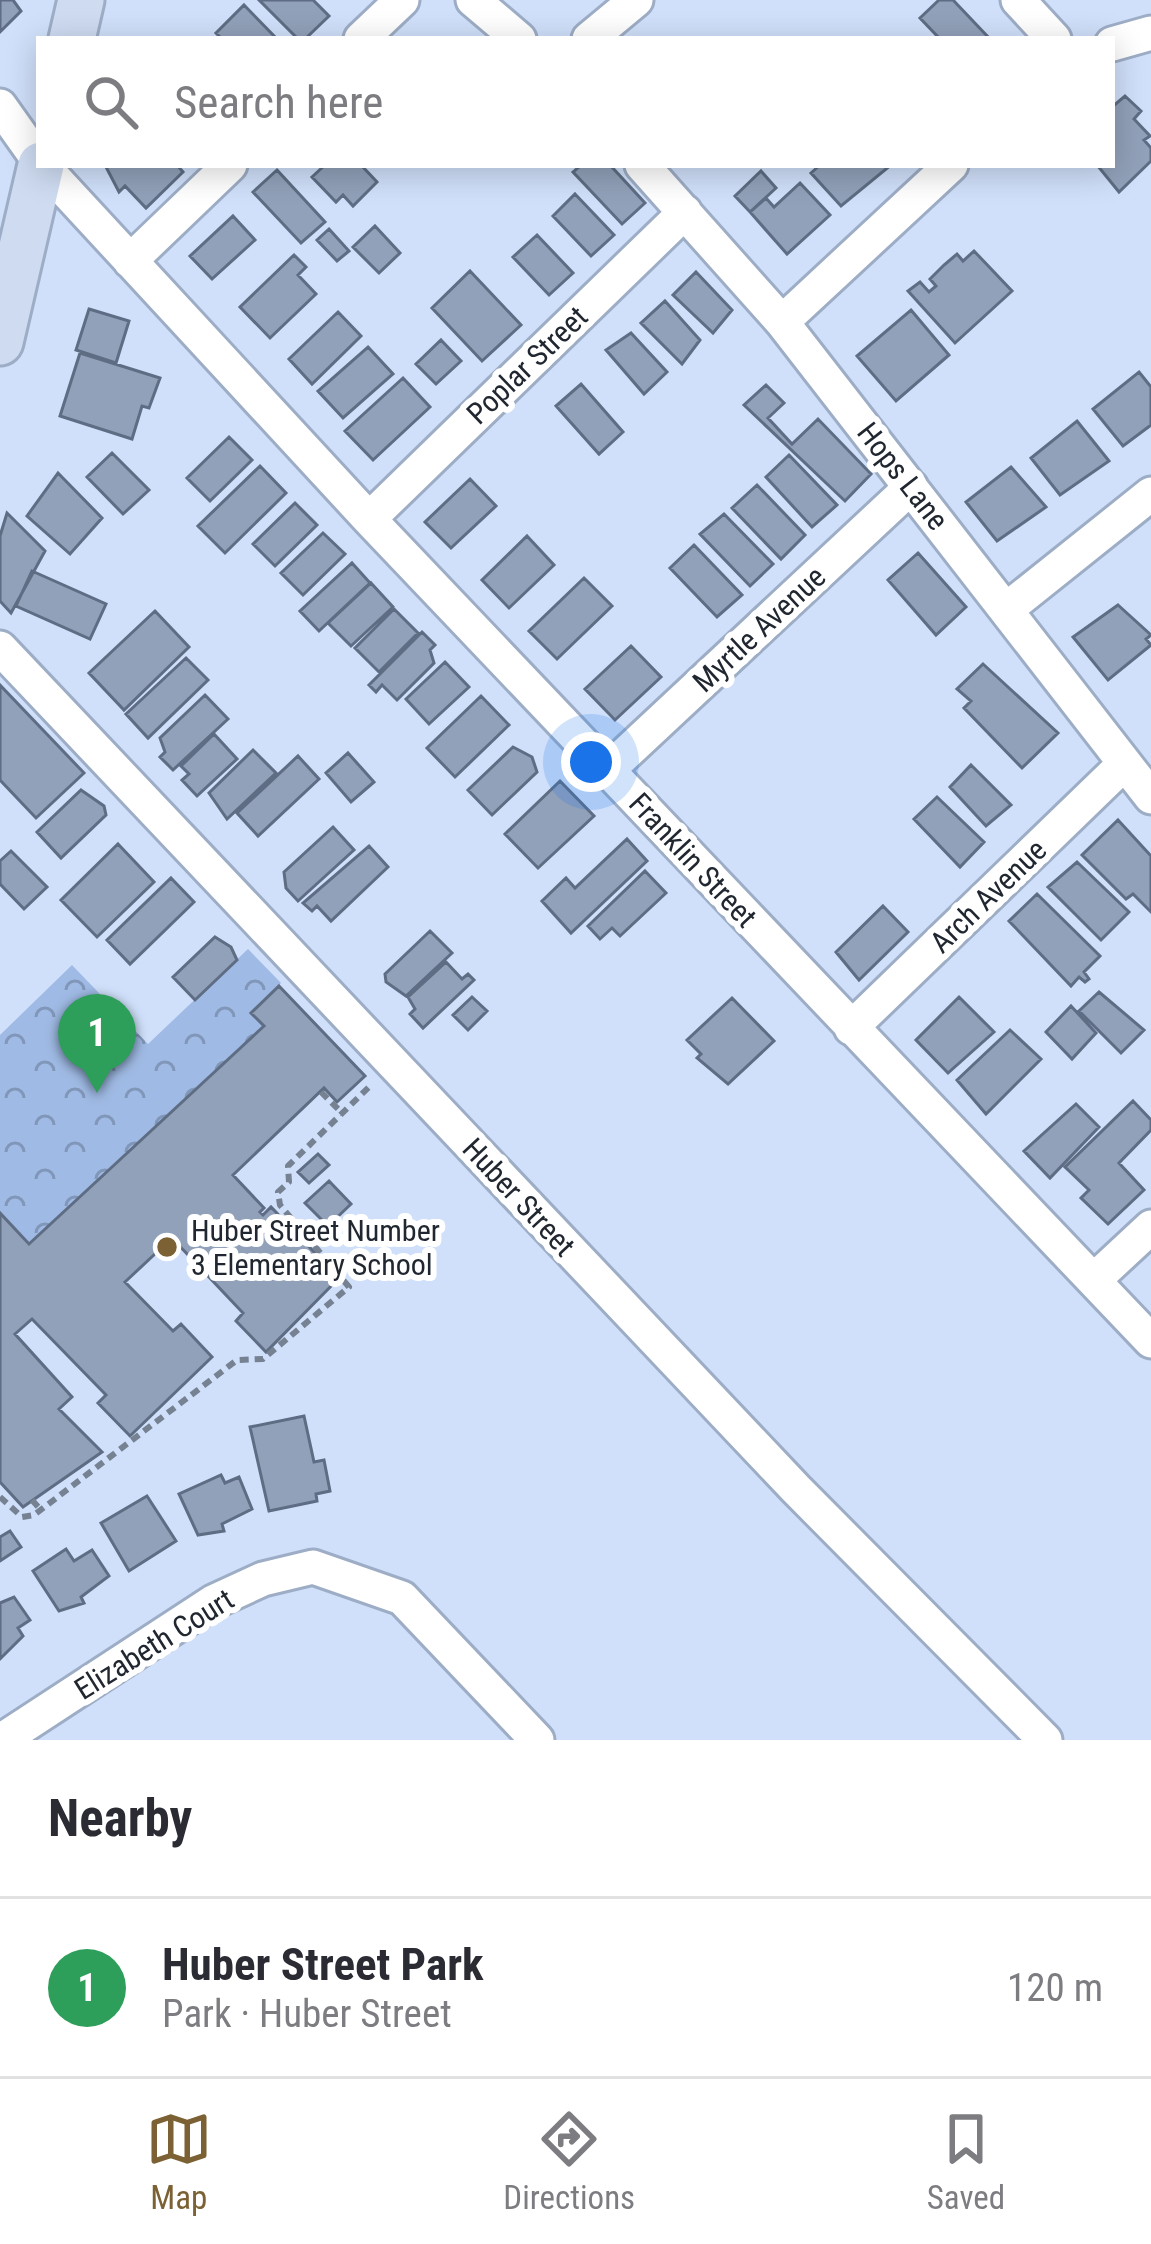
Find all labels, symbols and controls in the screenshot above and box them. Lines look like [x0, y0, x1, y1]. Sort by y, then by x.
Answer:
search box [36, 36, 1115, 168]
icon: search [78, 69, 144, 135]
text: Search here [174, 76, 383, 129]
street label: Poplar Street [459, 299, 595, 431]
street label: Hops Lane [850, 415, 956, 537]
street label: Myrtle Avenue [686, 559, 832, 699]
your location [561, 732, 621, 792]
street label: Franklin Street [622, 786, 764, 934]
street label: Arch Avenue [923, 832, 1053, 960]
pin: 1 [58, 994, 136, 1093]
street label: Huber Street [456, 1131, 582, 1263]
place label: Huber Street Number 3 Elementary School [191, 1213, 440, 1282]
marker: Huber Street Number 3 Elementary School [154, 1234, 180, 1260]
street label: Elizabeth Court [68, 1581, 240, 1707]
text: Nearby [48, 1789, 192, 1848]
text: Huber Street Park [162, 1938, 484, 1991]
text: 1 [77, 1965, 97, 2011]
text: 120 m [1007, 1965, 1103, 2011]
text: Park · Huber Street [162, 1991, 452, 2037]
tab: Map [146, 2106, 212, 2217]
tab: Directions [503, 2106, 635, 2217]
tab: Saved [927, 2106, 1005, 2217]

